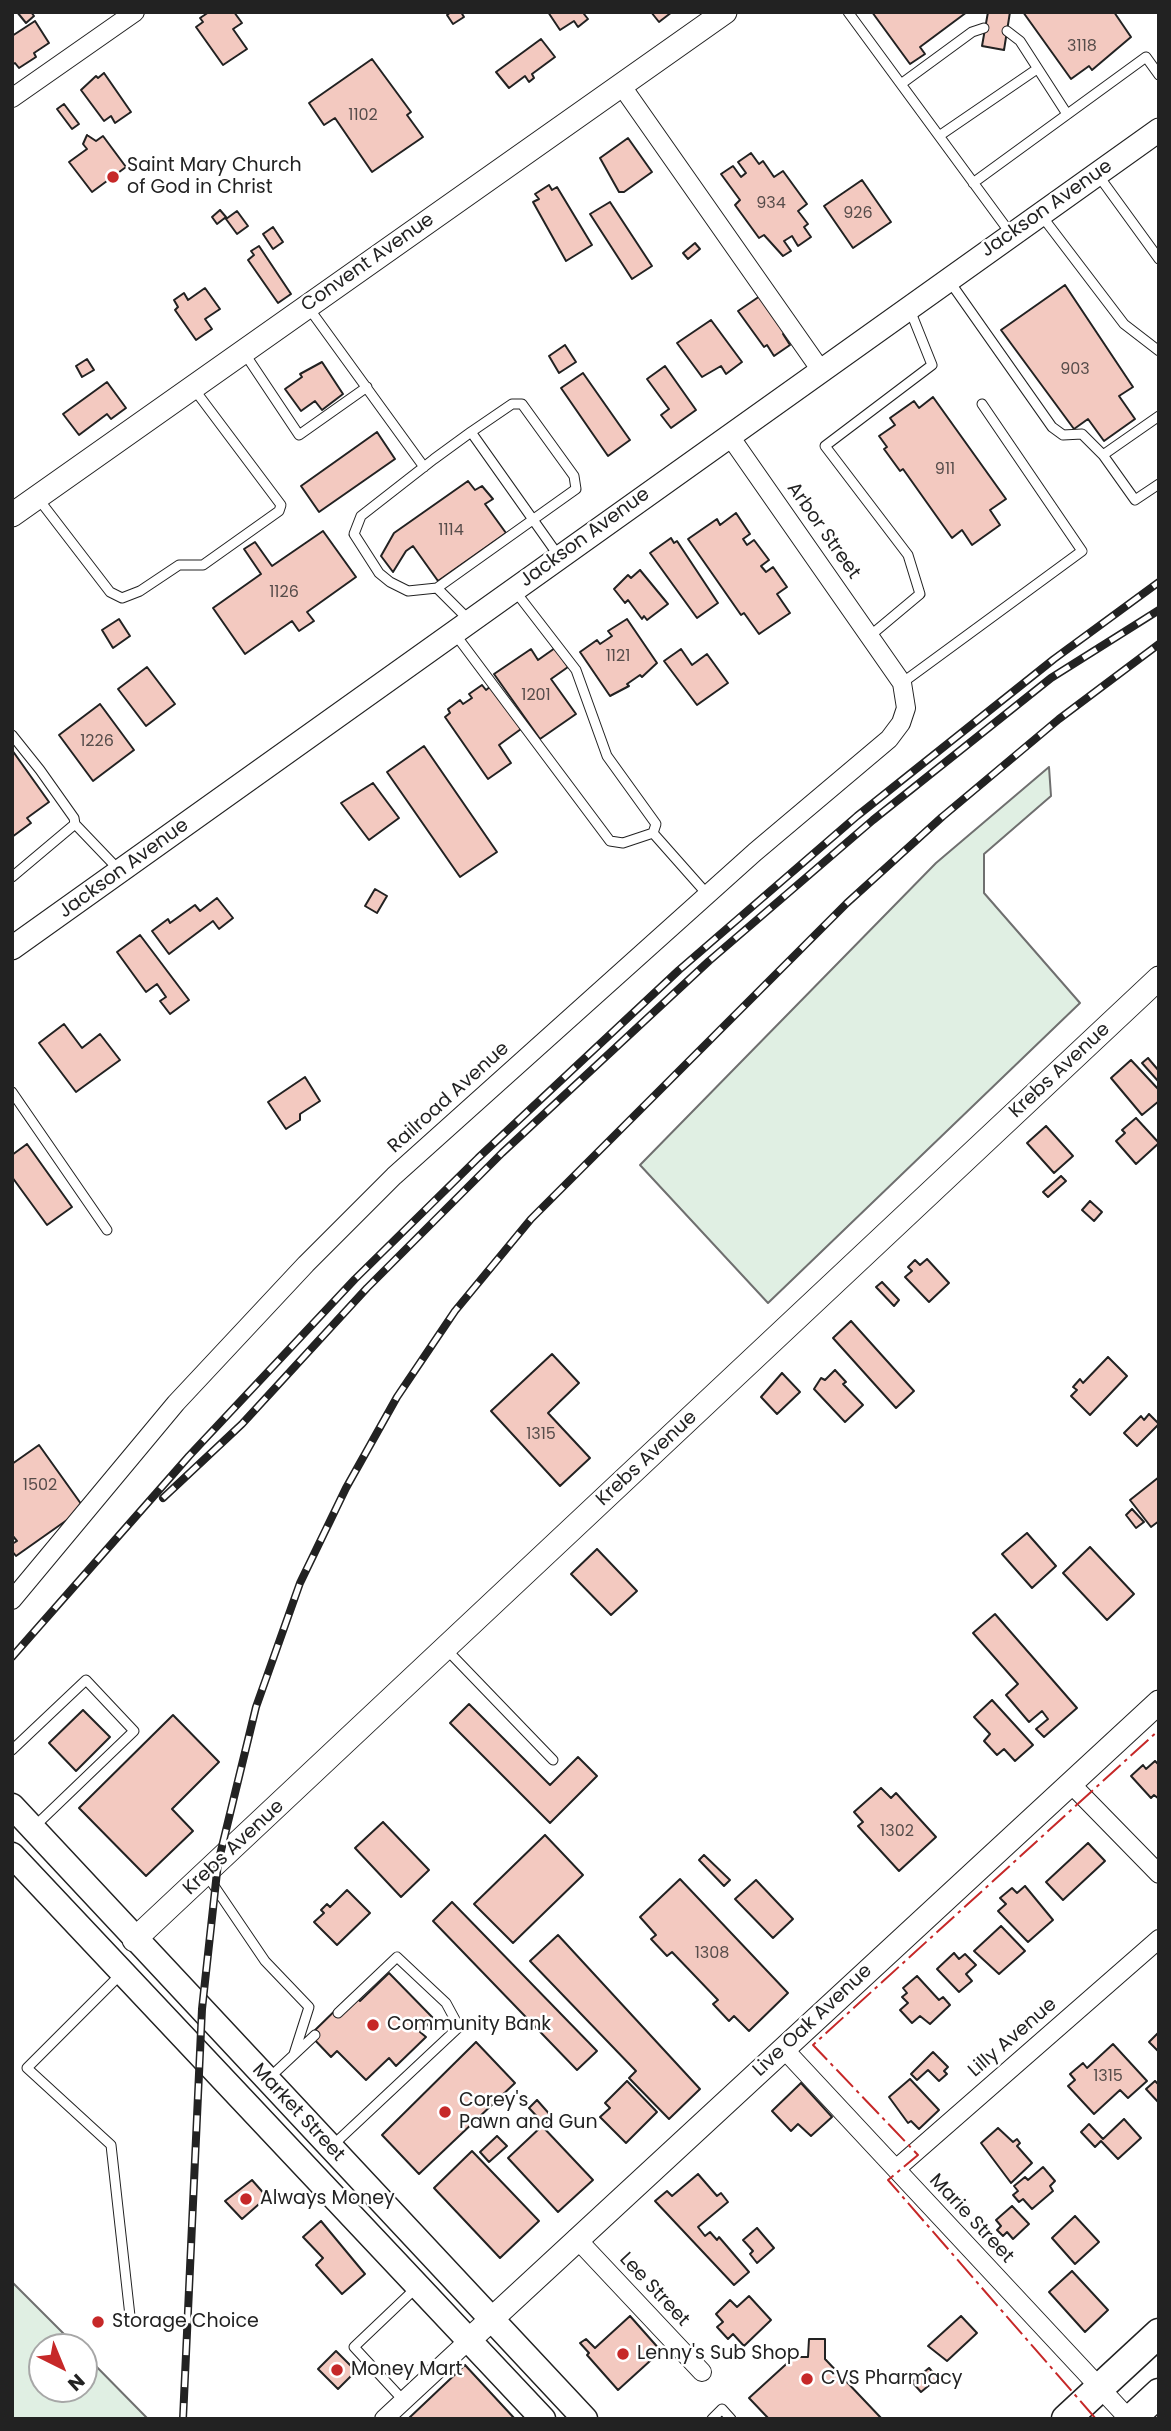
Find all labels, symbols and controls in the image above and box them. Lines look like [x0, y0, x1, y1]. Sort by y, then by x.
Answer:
house number: 3118 [1067, 37, 1097, 57]
house number: 1102 [348, 106, 378, 126]
place label: Saint Mary Church of God in Christ [127, 155, 302, 199]
street label: Jackson Avenue [977, 155, 1117, 263]
marker: Saint Mary Church of God in Christ [105, 169, 121, 185]
house number: 934 [756, 194, 786, 214]
house number: 926 [843, 204, 873, 224]
street label: Convent Avenue [297, 209, 439, 317]
house number: 903 [1060, 360, 1090, 380]
house number: 911 [935, 460, 955, 480]
street label: Arbor Street [781, 478, 865, 584]
street label: Jackson Avenue [516, 483, 654, 593]
house number: 1114 [438, 521, 464, 541]
house number: 1126 [269, 583, 299, 603]
house number: 1121 [606, 647, 630, 667]
house number: 1201 [521, 686, 551, 706]
house number: 1226 [80, 732, 114, 752]
street label: Jackson Avenue [55, 814, 193, 924]
street label: Krebs Avenue [1005, 1019, 1115, 1123]
street label: Railroad Avenue [384, 1038, 514, 1158]
street label: Krebs Avenue [592, 1407, 702, 1511]
house number: 1315 [526, 1425, 556, 1445]
house number: 1502 [23, 1476, 57, 1496]
street label: Krebs Avenue [179, 1796, 289, 1900]
house number: 1302 [880, 1822, 914, 1842]
house number: 1308 [695, 1944, 729, 1964]
street label: Live Oak Avenue [749, 1960, 877, 2082]
street label: Lilly Avenue [964, 1994, 1062, 2082]
place label: Community Bank [387, 2014, 551, 2036]
marker: Community Bank [365, 2017, 381, 2033]
street label: Market Street [247, 2059, 349, 2167]
house number: 1315 [1093, 2067, 1123, 2087]
place label: Corey's Pawn and Gun [459, 2090, 598, 2134]
marker: Corey's Pawn and Gun [437, 2104, 453, 2120]
street label: Marie Street [924, 2170, 1018, 2268]
place label: Always Money [260, 2188, 395, 2210]
marker: Always Money [238, 2191, 254, 2207]
street label: Lee Street [614, 2248, 694, 2332]
place label: Storage Choice [112, 2311, 259, 2333]
marker: Storage Choice [90, 2314, 106, 2330]
north arrow [28, 2333, 98, 2403]
place label: Lenny's Sub Shop [637, 2343, 800, 2365]
marker: Lenny's Sub Shop [615, 2346, 631, 2362]
place label: Money Mart [351, 2359, 462, 2381]
marker: Money Mart [329, 2362, 345, 2378]
text: N [62, 2368, 91, 2397]
place label: CVS Pharmacy [821, 2368, 962, 2390]
marker: CVS Pharmacy [799, 2371, 815, 2387]

